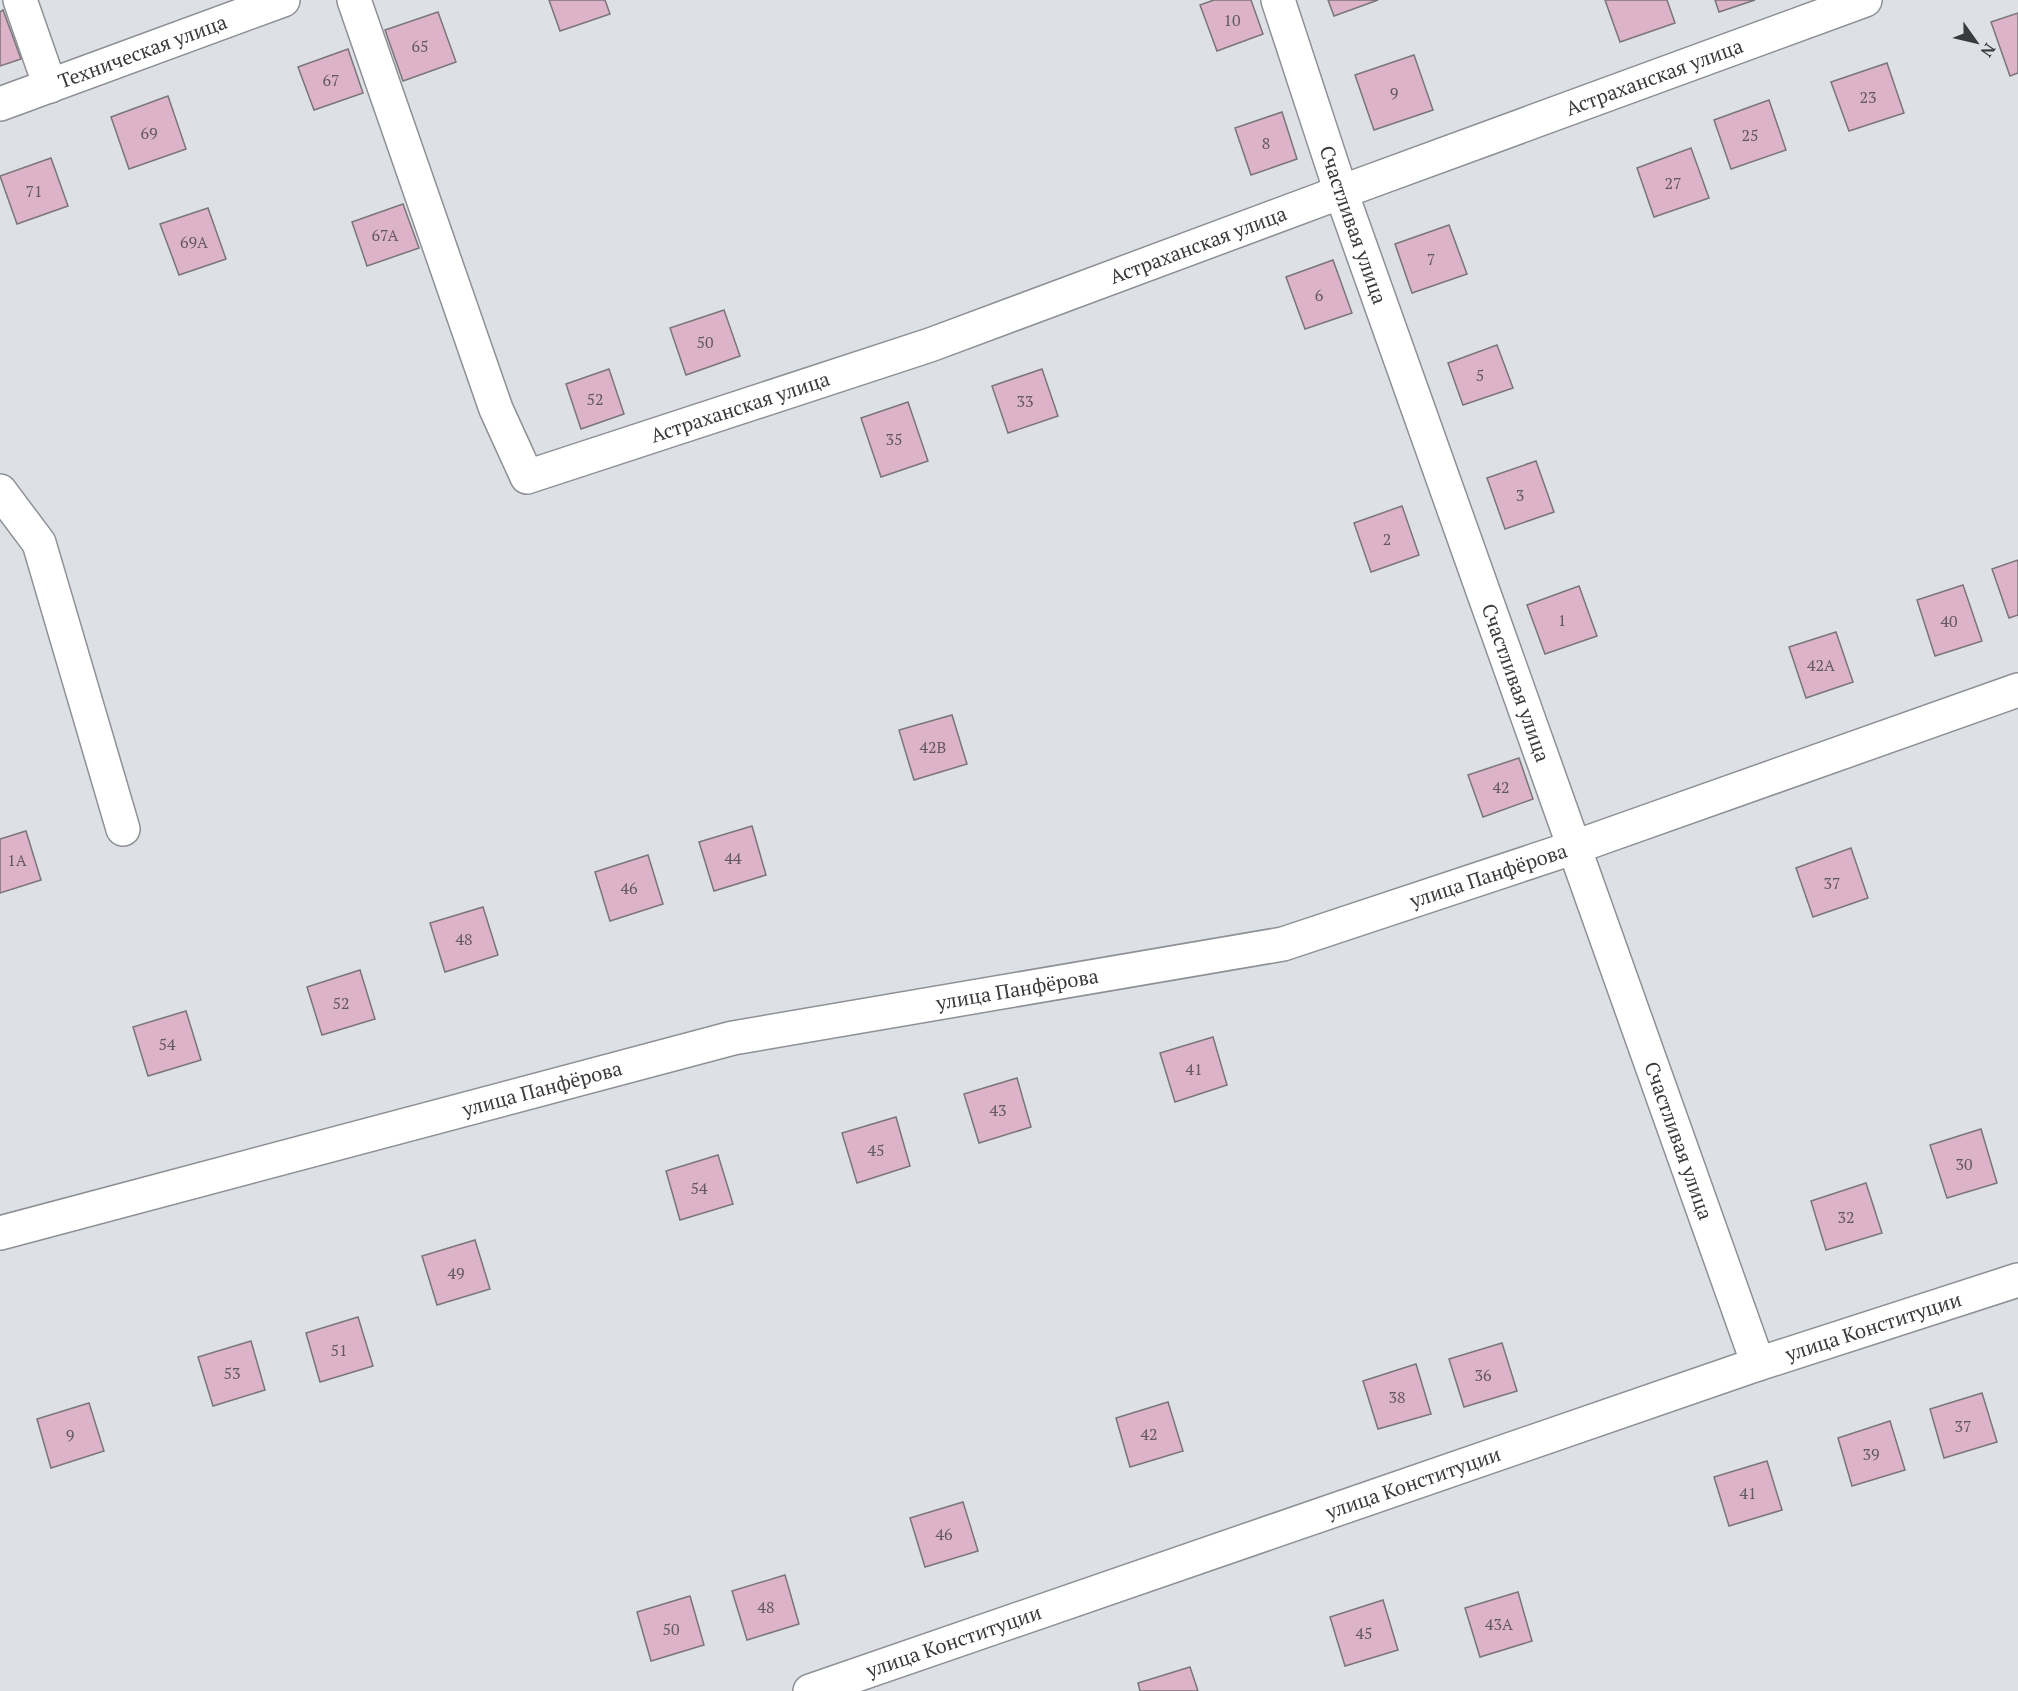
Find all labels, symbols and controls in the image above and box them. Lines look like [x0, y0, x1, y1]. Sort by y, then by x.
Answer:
street label: Техническая улица [54, 8, 231, 94]
house number: 10 [1223, 9, 1241, 31]
north arrow [1946, 12, 2006, 72]
street label: Астраханская улица [1562, 32, 1747, 122]
house number: 65 [411, 35, 429, 57]
text: N [1976, 39, 2001, 62]
house number: 67 [322, 69, 340, 91]
house number: 9 [1390, 82, 1398, 104]
house number: 23 [1859, 86, 1877, 108]
house number: 69 [140, 122, 158, 144]
house number: 25 [1741, 124, 1759, 146]
house number: 8 [1262, 132, 1270, 154]
street label: Счастливая улица [1314, 142, 1394, 308]
house number: 27 [1664, 172, 1682, 194]
house number: 71 [25, 180, 43, 202]
street label: Астраханская улица [1106, 199, 1290, 290]
house number: 67А [372, 224, 398, 246]
house number: 69А [180, 231, 208, 253]
house number: 7 [1427, 248, 1435, 270]
house number: 6 [1315, 284, 1324, 306]
house number: 50 [696, 331, 714, 353]
house number: 5 [1476, 364, 1484, 386]
street label: Астраханская улица [647, 365, 833, 449]
house number: 52 [586, 388, 604, 410]
house number: 33 [1016, 390, 1034, 412]
house number: 35 [885, 428, 903, 450]
house number: 3 [1516, 484, 1524, 506]
house number: 2 [1383, 528, 1391, 550]
street label: Счастливая улица [1476, 600, 1557, 765]
house number: 1 [1558, 609, 1566, 631]
house number: 40 [1940, 610, 1958, 632]
house number: 42А [1807, 654, 1835, 676]
house number: 42В [920, 736, 946, 758]
house number: 42 [1492, 776, 1510, 798]
street label: улица Панфёрова [1405, 837, 1571, 914]
house number: 44 [724, 847, 742, 869]
house number: 1А [7, 849, 27, 871]
house number: 37 [1823, 872, 1841, 894]
house number: 46 [620, 877, 638, 899]
house number: 48 [455, 928, 473, 950]
street label: улица Панфёрова [933, 962, 1101, 1016]
house number: 52 [332, 992, 350, 1014]
house number: 54 [158, 1033, 176, 1055]
street label: улица Панфёрова [458, 1054, 625, 1123]
house number: 41 [1185, 1058, 1203, 1080]
street label: Счастливая улица [1638, 1058, 1720, 1223]
house number: 43 [989, 1099, 1007, 1121]
house number: 45 [867, 1139, 885, 1161]
house number: 30 [1955, 1153, 1973, 1175]
house number: 54 [690, 1177, 708, 1199]
house number: 32 [1837, 1206, 1855, 1228]
house number: 49 [447, 1262, 465, 1284]
street label: улица Конституции [1781, 1285, 1965, 1368]
house number: 51 [330, 1339, 348, 1361]
house number: 53 [223, 1362, 241, 1384]
house number: 36 [1474, 1364, 1492, 1386]
house number: 38 [1388, 1386, 1406, 1408]
house number: 37 [1954, 1415, 1972, 1437]
house number: 42 [1140, 1423, 1158, 1445]
house number: 9 [66, 1424, 74, 1446]
street label: улица Конституции [1321, 1440, 1504, 1526]
house number: 39 [1862, 1443, 1880, 1465]
house number: 41 [1739, 1482, 1757, 1504]
house number: 46 [935, 1523, 953, 1545]
house number: 48 [757, 1596, 775, 1618]
street label: улица Конституции [861, 1598, 1045, 1684]
house number: 43А [1485, 1613, 1513, 1635]
house number: 50 [662, 1618, 680, 1640]
house number: 45 [1355, 1622, 1373, 1644]

